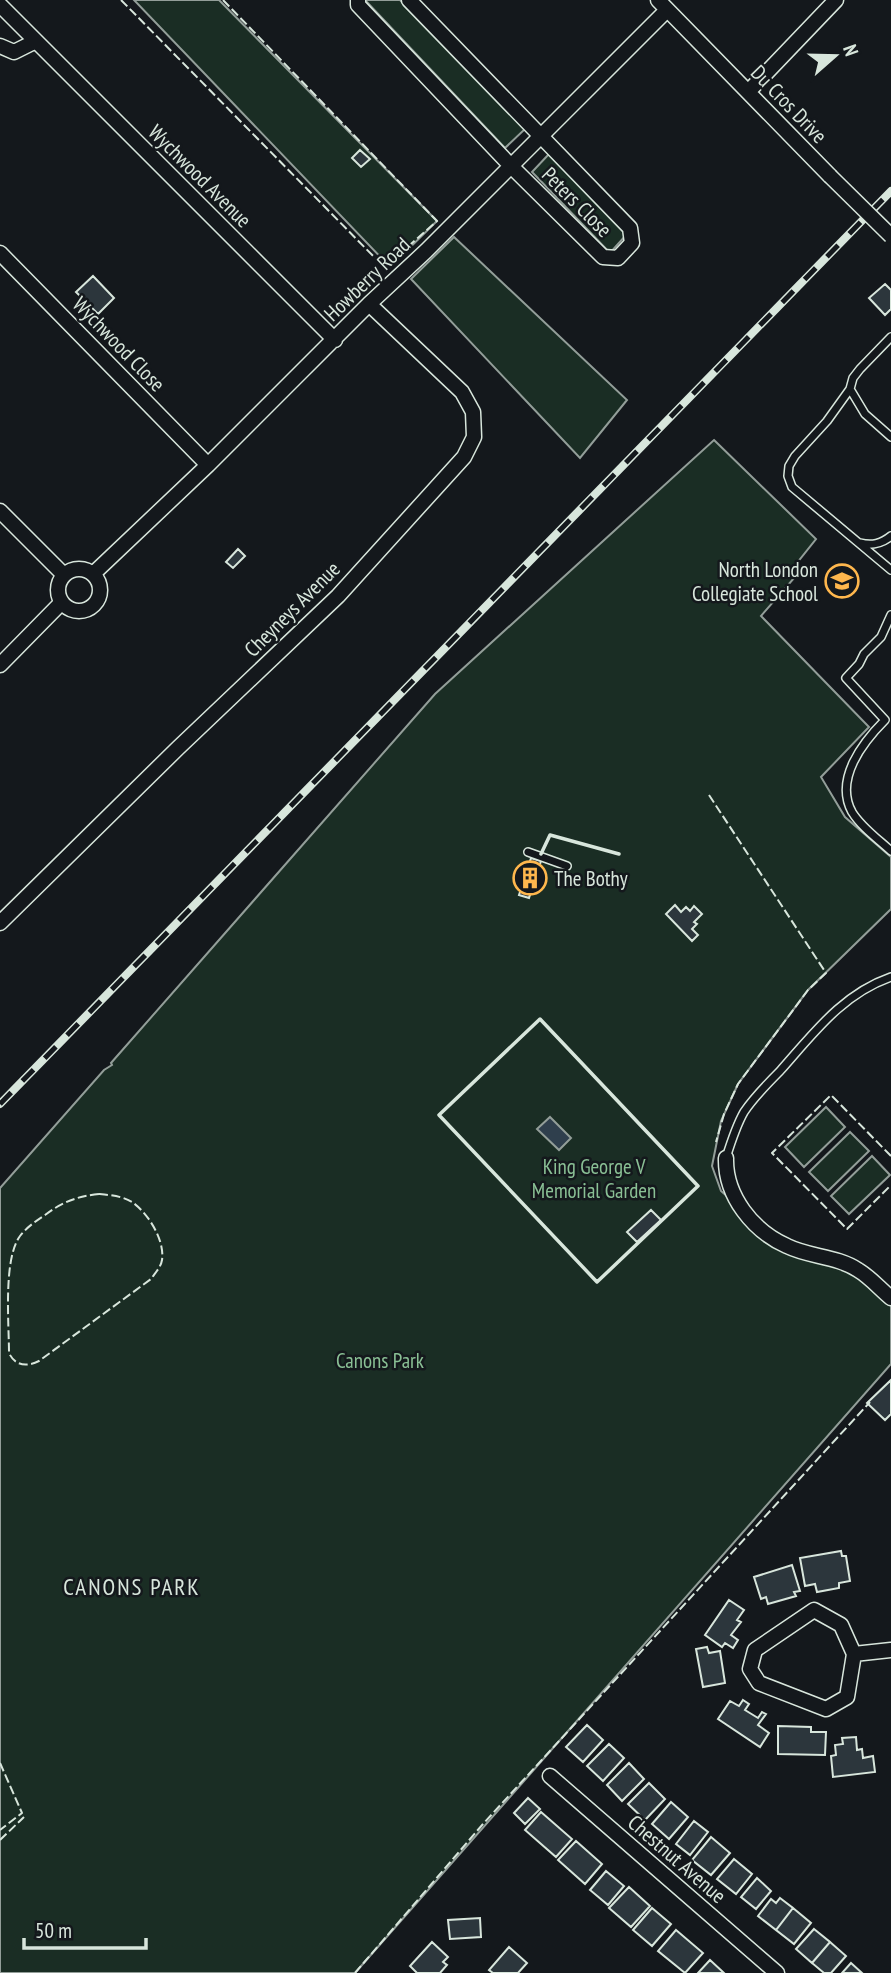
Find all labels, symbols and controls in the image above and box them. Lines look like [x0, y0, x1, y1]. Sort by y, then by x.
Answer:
north arrow [800, 21, 870, 91]
text: N [838, 41, 864, 59]
street label: Du Cros Drive [745, 59, 833, 149]
street label: Wychwood Avenue [143, 119, 257, 233]
street label: Peters Close [536, 161, 618, 243]
street label: Howberry Road [318, 231, 416, 327]
street label: Wychwood Close [67, 291, 171, 397]
street label: Cheyneys Avenue [238, 555, 346, 663]
place label: North London Collegiate School [692, 556, 818, 607]
school or university icon: North London Collegiate School [823, 562, 861, 600]
building icon: The Bothy [511, 859, 549, 897]
place label: The Bothy [554, 865, 628, 892]
park label: King George V Memorial Garden [532, 1153, 656, 1204]
park label: Canons Park [336, 1347, 424, 1374]
district label: CANONS PARK [63, 1572, 201, 1601]
street label: Chestnut Avenue [622, 1809, 732, 1909]
scale bar [24, 1906, 147, 1950]
text: 50 m [35, 1917, 72, 1944]

